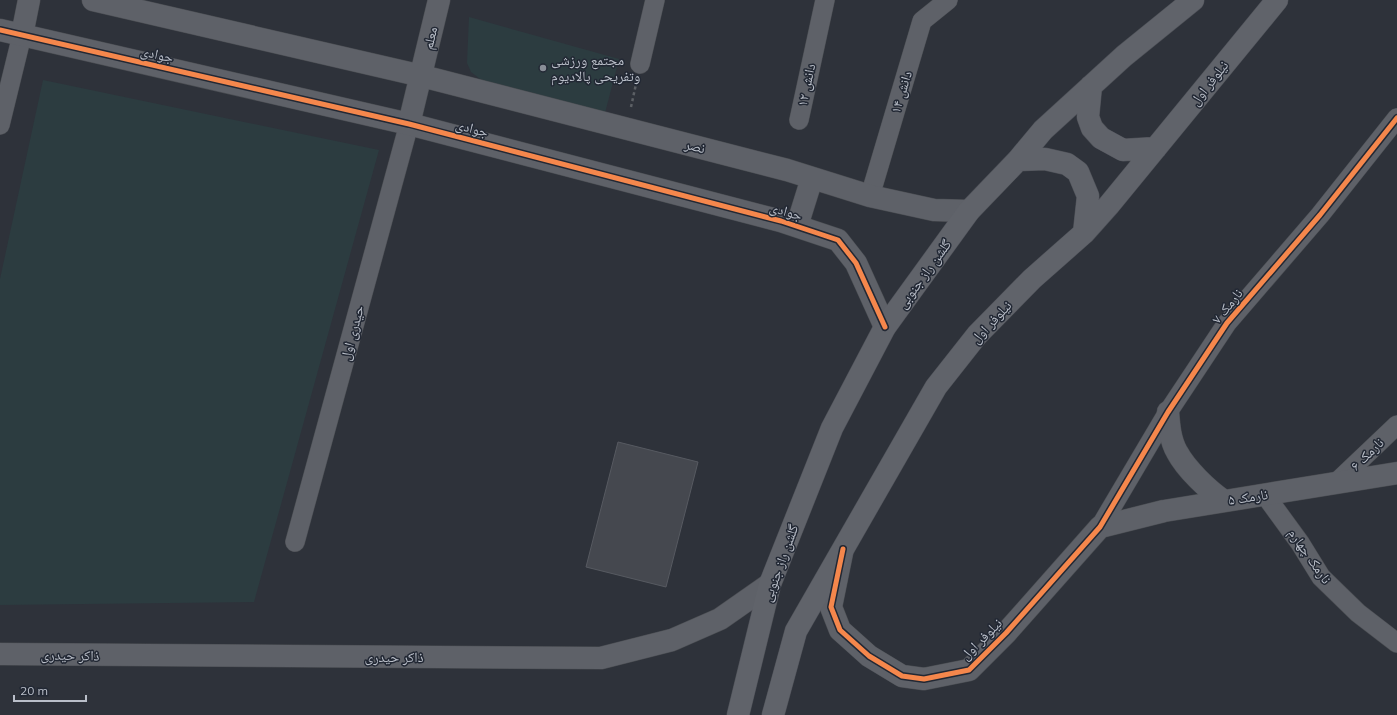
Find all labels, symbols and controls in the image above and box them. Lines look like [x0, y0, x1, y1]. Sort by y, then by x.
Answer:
street label: معلم [419, 25, 442, 51]
street label: جوادی [139, 41, 175, 67]
place label: مجتمع ورزشی وتفریحی پالادیوم [551, 51, 640, 86]
street label: نیلوفر اول [1186, 57, 1232, 109]
street label: دانش ۱۲ [793, 62, 819, 108]
marker: مجتمع ورزشی وتفریحی پالادیوم [538, 63, 548, 73]
street label: دانش ۱۴ [886, 68, 916, 115]
street label: جوادی [454, 115, 490, 141]
street label: نصر [682, 135, 707, 157]
street label: جوادی [768, 198, 805, 224]
street label: گلشن راز جنوبی [893, 236, 955, 312]
street label: نارمک ۷ [1207, 285, 1247, 327]
street label: نیلوفر اول [967, 297, 1016, 347]
street label: حیدری اول [336, 303, 368, 363]
street label: نارمک ۶ [1346, 434, 1388, 474]
street label: نارمک ۵ [1227, 485, 1269, 509]
street label: گلشن راز جنوبی [758, 522, 802, 604]
street label: نارمک چهارم [1284, 525, 1336, 588]
street label: نیلوفر اول [956, 614, 1006, 664]
street label: ذاکر حیدری [40, 645, 100, 665]
street label: ذاکر حیدری [365, 648, 424, 666]
scale bar [14, 677, 86, 703]
text: 20 m [20, 683, 48, 698]

